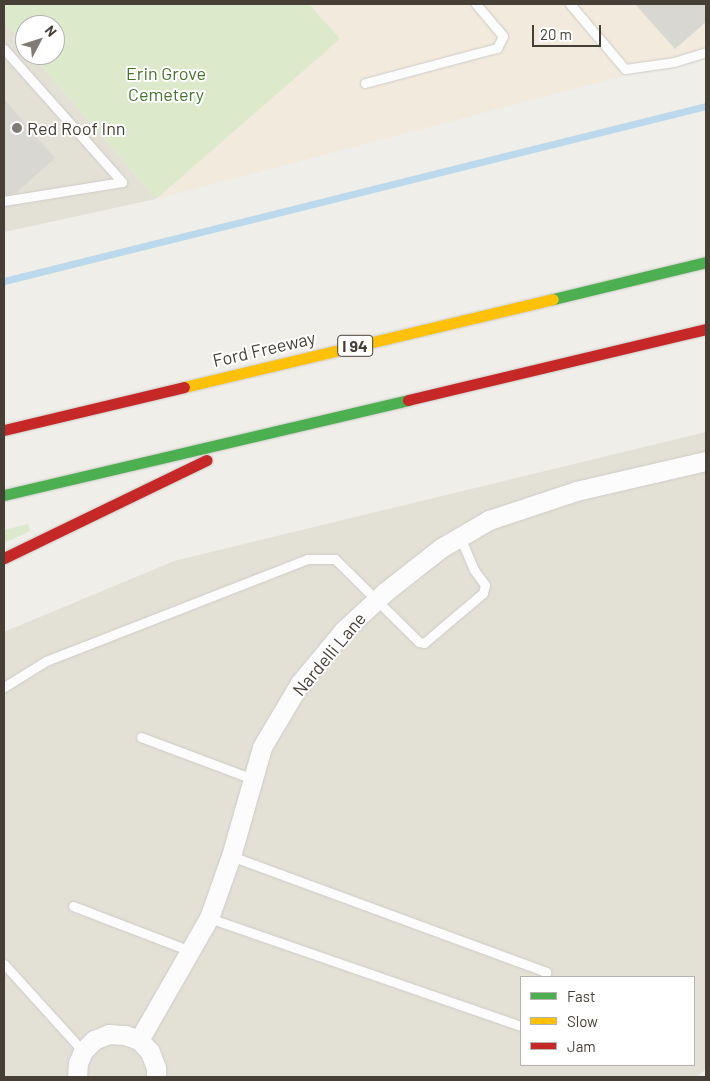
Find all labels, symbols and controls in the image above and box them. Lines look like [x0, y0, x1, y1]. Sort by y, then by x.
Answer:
north arrow [15, 15, 65, 65]
scale bar [535, 15, 604, 47]
text: N [42, 22, 61, 40]
text: 20 m [540, 25, 572, 43]
park label: Erin Grove Cemetery [126, 63, 206, 106]
place label: Red Roof Inn [27, 117, 126, 139]
marker: Red Roof Inn [11, 122, 23, 134]
street label: Ford Freeway [211, 327, 317, 371]
road number: I 94 [336, 332, 374, 360]
street label: Nardelli Lane [288, 608, 370, 700]
legend [520, 976, 695, 1066]
text: Fast [567, 987, 595, 1005]
text: Slow [567, 1012, 598, 1030]
text: Jam [567, 1037, 596, 1055]

